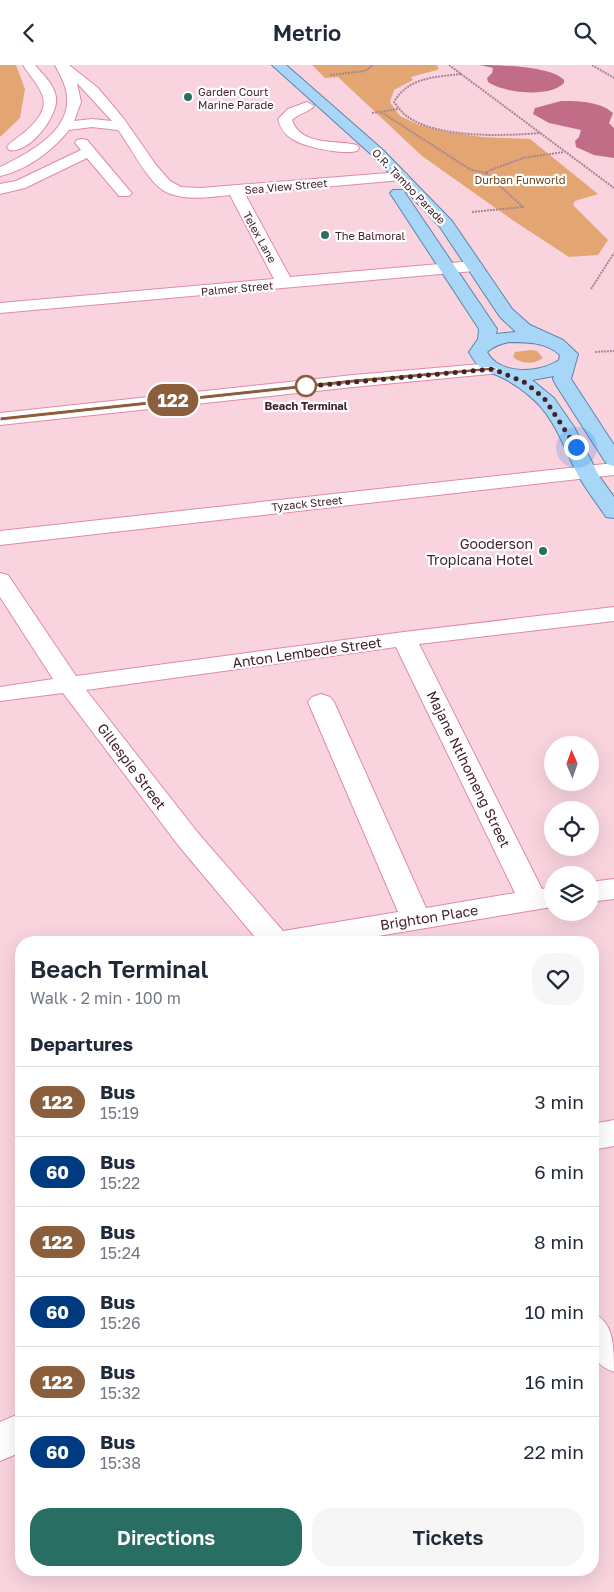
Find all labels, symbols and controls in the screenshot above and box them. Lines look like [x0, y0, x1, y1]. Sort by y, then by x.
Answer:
icon: back [15, 19, 43, 47]
text: Metrio [273, 19, 341, 46]
icon: search [571, 19, 599, 47]
place label: Garden Court Marine Parade [198, 85, 274, 111]
marker: Garden Court Marine Parade [182, 91, 194, 103]
street label: O.R. Tambo Parade [370, 146, 448, 226]
park label: Durban Funworld [475, 173, 565, 186]
street label: Sea View Street [244, 176, 328, 196]
street label: Telex Lane [241, 209, 279, 265]
marker: The Balmoral [319, 229, 331, 241]
place label: The Balmoral [335, 229, 406, 242]
street label: Palmer Street [200, 278, 274, 298]
marker: Beach Terminal [295, 375, 317, 397]
line badge: 122 [144, 384, 202, 416]
text: 122 [157, 389, 189, 411]
place label: Beach Terminal [265, 399, 348, 412]
your location [564, 435, 589, 460]
street label: Tyzack Street [271, 493, 343, 513]
place label: Gooderson Tropicana Hotel [427, 535, 533, 568]
marker: Gooderson Tropicana Hotel [537, 545, 549, 557]
street label: Anton Lembede Street [231, 633, 383, 671]
street label: Majane Ntlhomeng Street [424, 688, 514, 850]
street label: Gillespie Street [94, 720, 170, 812]
north arrow [544, 736, 599, 791]
map controls [544, 736, 599, 921]
button: locate [544, 801, 599, 856]
button: layers [544, 866, 599, 921]
street label: Brighton Place [379, 901, 479, 933]
button: heart [532, 953, 584, 1005]
text: Beach Terminal [30, 954, 209, 983]
text: Walk · 2 min · 100 m [30, 988, 181, 1008]
text: Departures [30, 1032, 133, 1055]
text: Bus [100, 1080, 135, 1103]
text: 3 min [535, 1090, 584, 1113]
text: 122 [42, 1091, 73, 1113]
text: 15:19 [100, 1103, 139, 1123]
text: Bus [100, 1150, 135, 1173]
text: 6 min [534, 1160, 584, 1183]
text: 60 [46, 1161, 69, 1183]
text: 15:22 [100, 1173, 140, 1193]
text: Bus [100, 1220, 135, 1243]
text: 8 min [534, 1230, 584, 1253]
text: 122 [42, 1231, 73, 1253]
text: 15:24 [100, 1243, 141, 1263]
text: Bus [100, 1290, 135, 1313]
text: 10 min [525, 1300, 584, 1323]
text: 60 [46, 1301, 69, 1323]
text: 15:26 [100, 1313, 141, 1333]
text: Bus [100, 1360, 135, 1383]
text: 16 min [525, 1370, 584, 1393]
text: 122 [42, 1371, 73, 1393]
text: 15:32 [100, 1383, 140, 1403]
text: Bus [100, 1430, 135, 1453]
text: 22 min [524, 1440, 584, 1463]
text: 60 [46, 1441, 69, 1463]
text: 15:38 [100, 1453, 141, 1473]
button: Directions [30, 1508, 302, 1566]
button: Tickets [312, 1508, 584, 1566]

